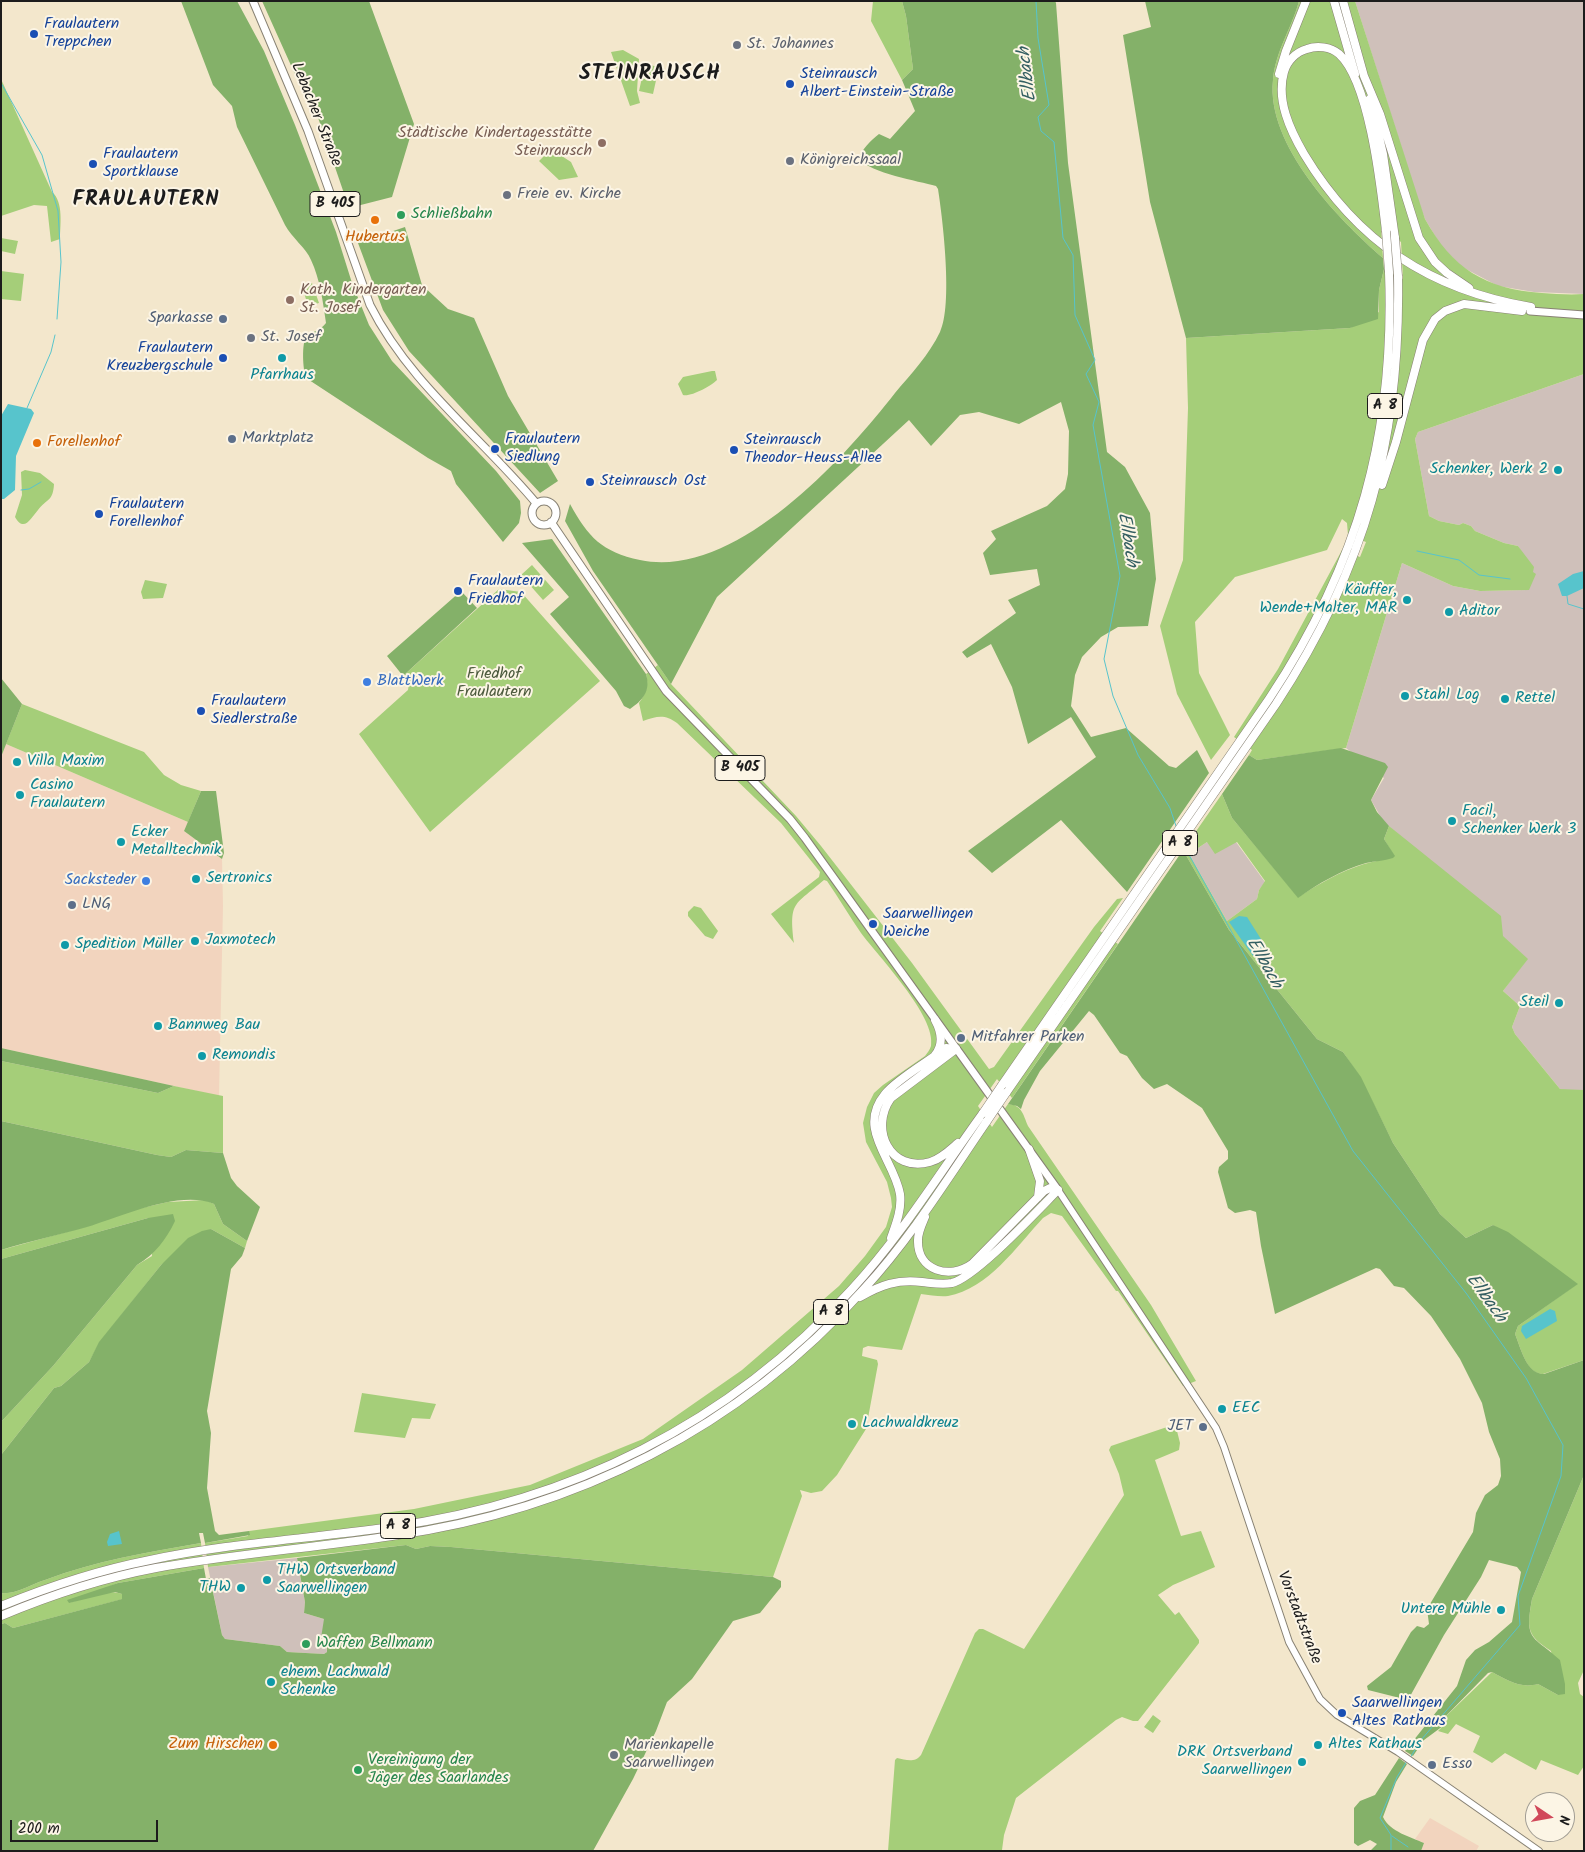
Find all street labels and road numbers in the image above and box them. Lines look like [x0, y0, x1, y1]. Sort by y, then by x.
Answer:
street label: Lebacher Straße [285, 60, 345, 170]
road number: B 405 [310, 192, 360, 216]
road number: A 8 [1368, 394, 1402, 418]
road number: B 405 [715, 756, 765, 780]
road number: A 8 [1162, 830, 1198, 856]
road number: A 8 [814, 1300, 848, 1324]
road number: A 8 [380, 1514, 416, 1538]
street label: Vorstadtstraße [1271, 1569, 1325, 1667]

